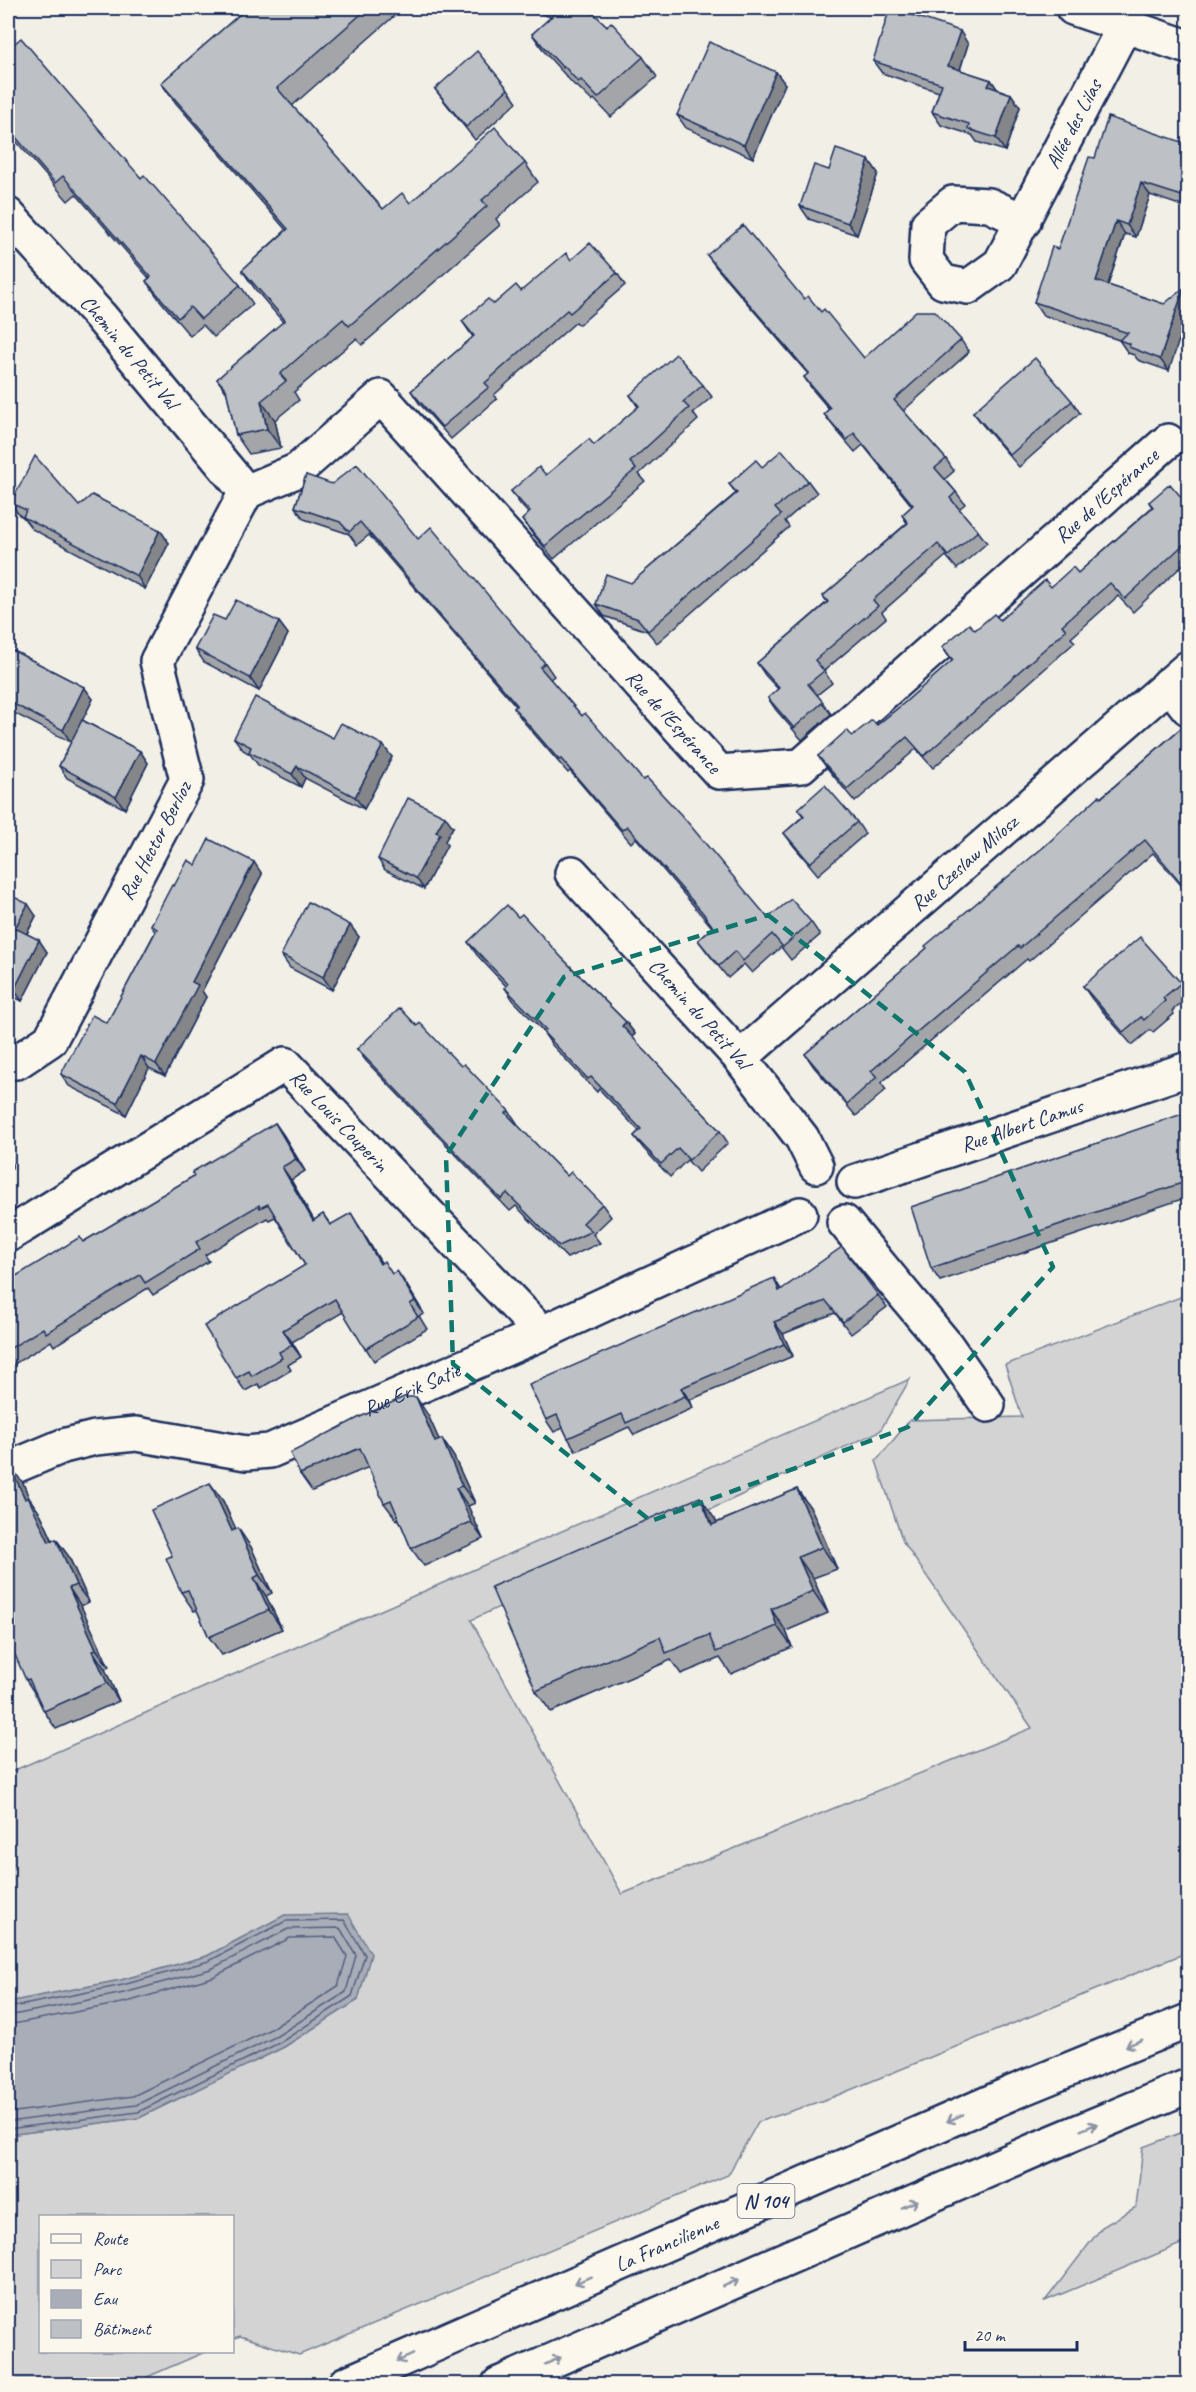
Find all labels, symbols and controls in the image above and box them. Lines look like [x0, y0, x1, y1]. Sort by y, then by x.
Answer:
street label: Allée des Lilas [1039, 74, 1108, 173]
street label: Chemin du Petit Val [75, 290, 186, 416]
street label: Rue de l'Espérance [1049, 442, 1165, 549]
street label: Rue de l'Espérance [620, 664, 728, 780]
street label: Rue Hector Berlioz [113, 776, 198, 904]
street label: Rue Czeslaw Milosz [905, 808, 1025, 917]
street label: Chemin du Petit Val [643, 953, 758, 1077]
street label: Rue Louis Couperin [284, 1064, 395, 1178]
street label: Rue Albert Camus [957, 1092, 1088, 1158]
street label: Rue Erik Satie [359, 1357, 465, 1422]
one-way arrow [1126, 2038, 1144, 2049]
one-way arrow [946, 2113, 964, 2124]
one-way arrow [1079, 2121, 1097, 2132]
road number: N 104 [738, 2184, 795, 2218]
one-way arrow [900, 2198, 918, 2210]
street label: La Francilienne [611, 2209, 723, 2277]
legend [39, 2215, 234, 2353]
text: Route [93, 2228, 128, 2250]
text: Parc [93, 2258, 122, 2280]
one-way arrow [575, 2275, 593, 2287]
one-way arrow [722, 2276, 740, 2288]
text: Eau [93, 2288, 118, 2310]
scale bar [965, 2314, 1078, 2352]
text: Bâtiment [93, 2318, 153, 2340]
text: 20 m [974, 2324, 1007, 2346]
one-way arrow [396, 2353, 414, 2365]
one-way arrow [543, 2355, 561, 2366]

